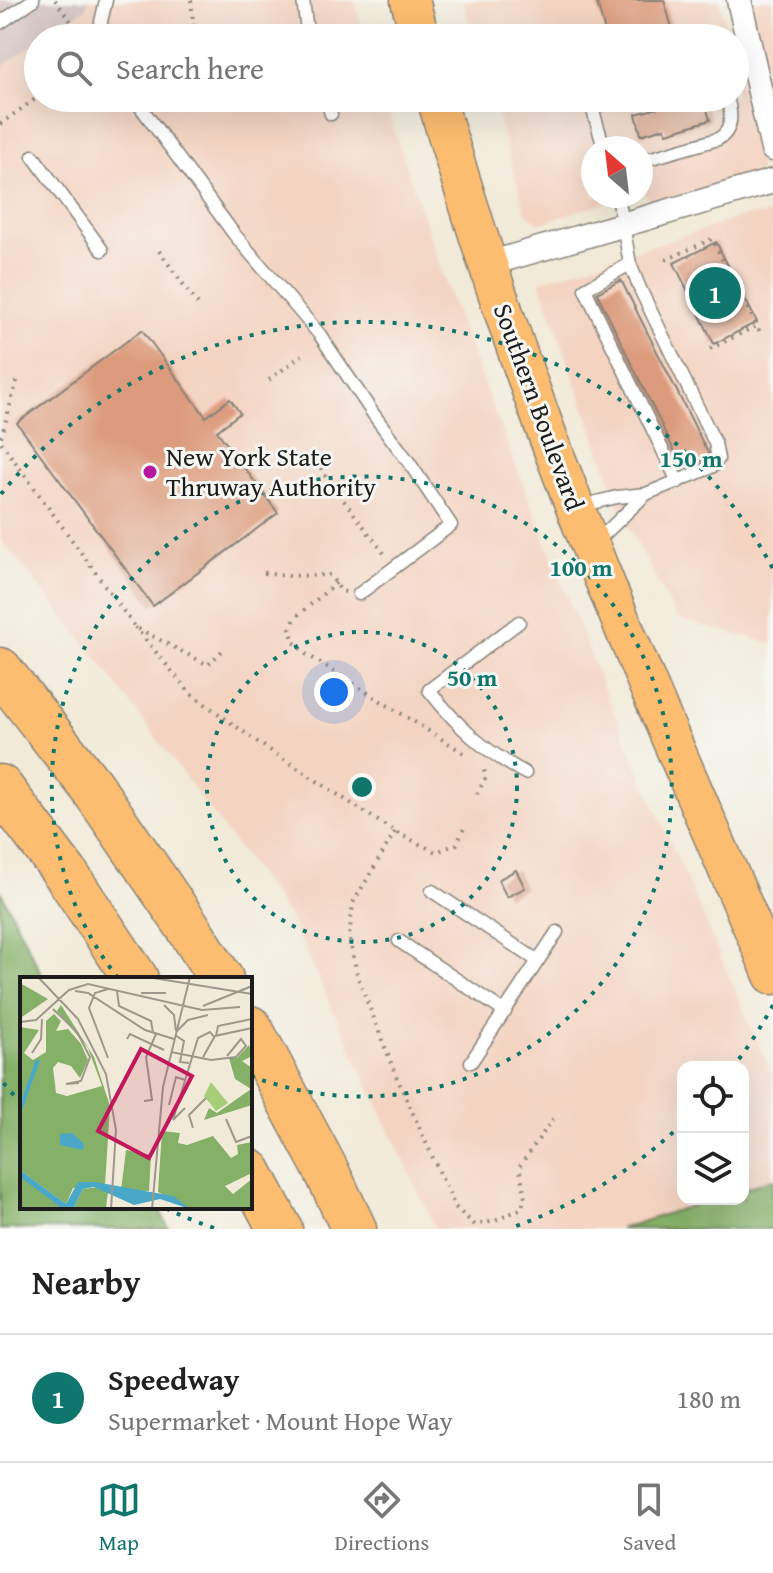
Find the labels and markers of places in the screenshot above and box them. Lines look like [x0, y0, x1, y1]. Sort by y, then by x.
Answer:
pin: 1 [689, 263, 741, 323]
place label: New York State Thruway Authority [166, 437, 376, 506]
marker: New York State Thruway Authority [141, 463, 159, 481]
centre of rings [348, 773, 376, 801]

